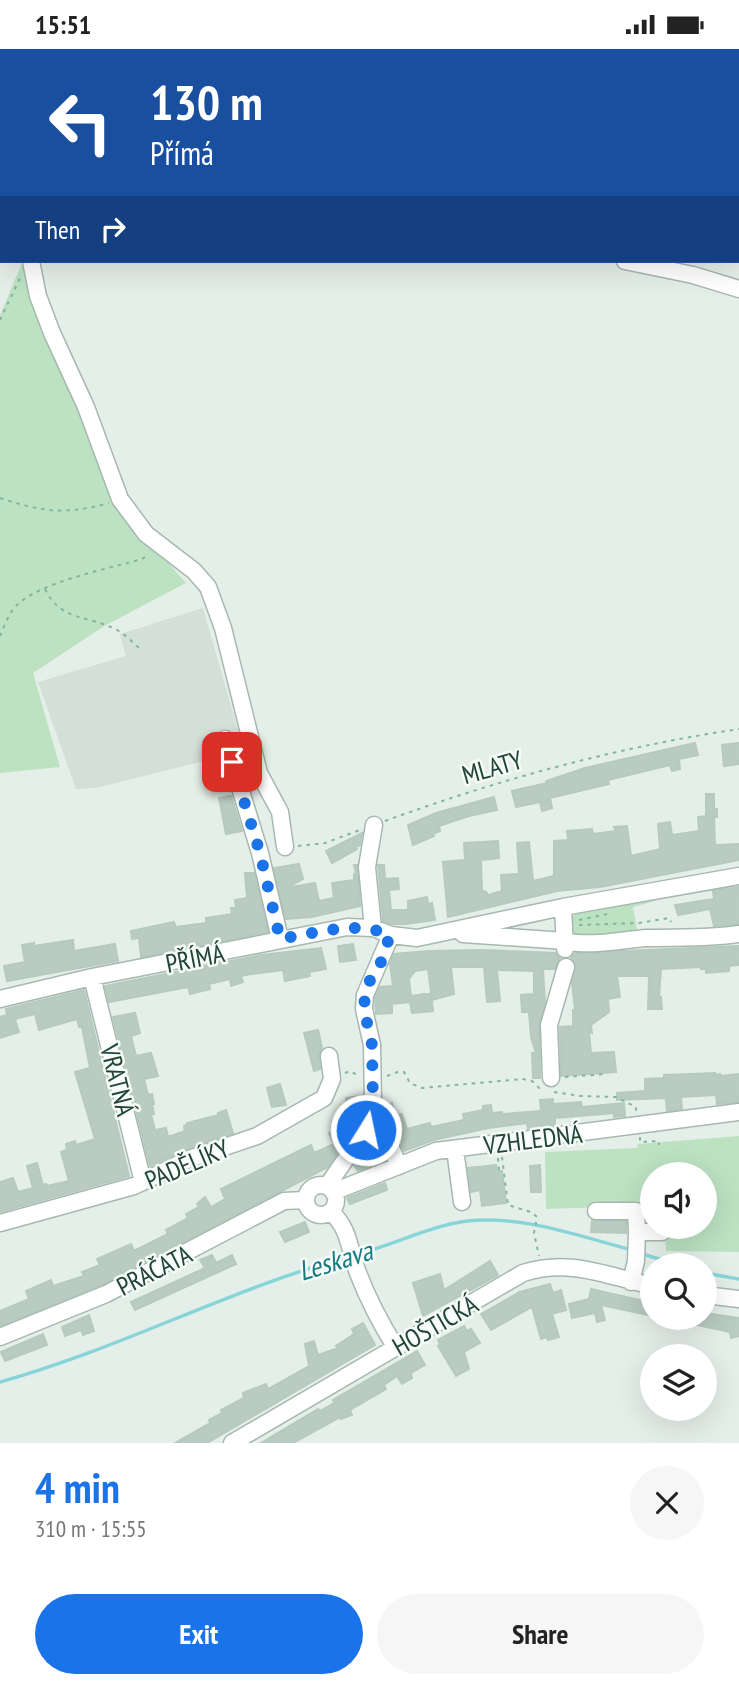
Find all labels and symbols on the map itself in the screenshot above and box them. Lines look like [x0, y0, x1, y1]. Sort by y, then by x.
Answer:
pin [202, 732, 262, 792]
street label: MLATY [458, 743, 526, 791]
street label: PŘÍMÁ [163, 936, 228, 980]
street label: VRATNÁ [93, 1040, 143, 1120]
position arrow [329, 1093, 403, 1167]
street label: VZHLEDNÁ [481, 1117, 585, 1162]
street label: PADĚLÍKY [140, 1131, 234, 1196]
water label: Leskava [293, 1231, 378, 1289]
street label: PRÁČATA [111, 1237, 198, 1303]
street label: HOŠTICKÁ [386, 1287, 484, 1363]

